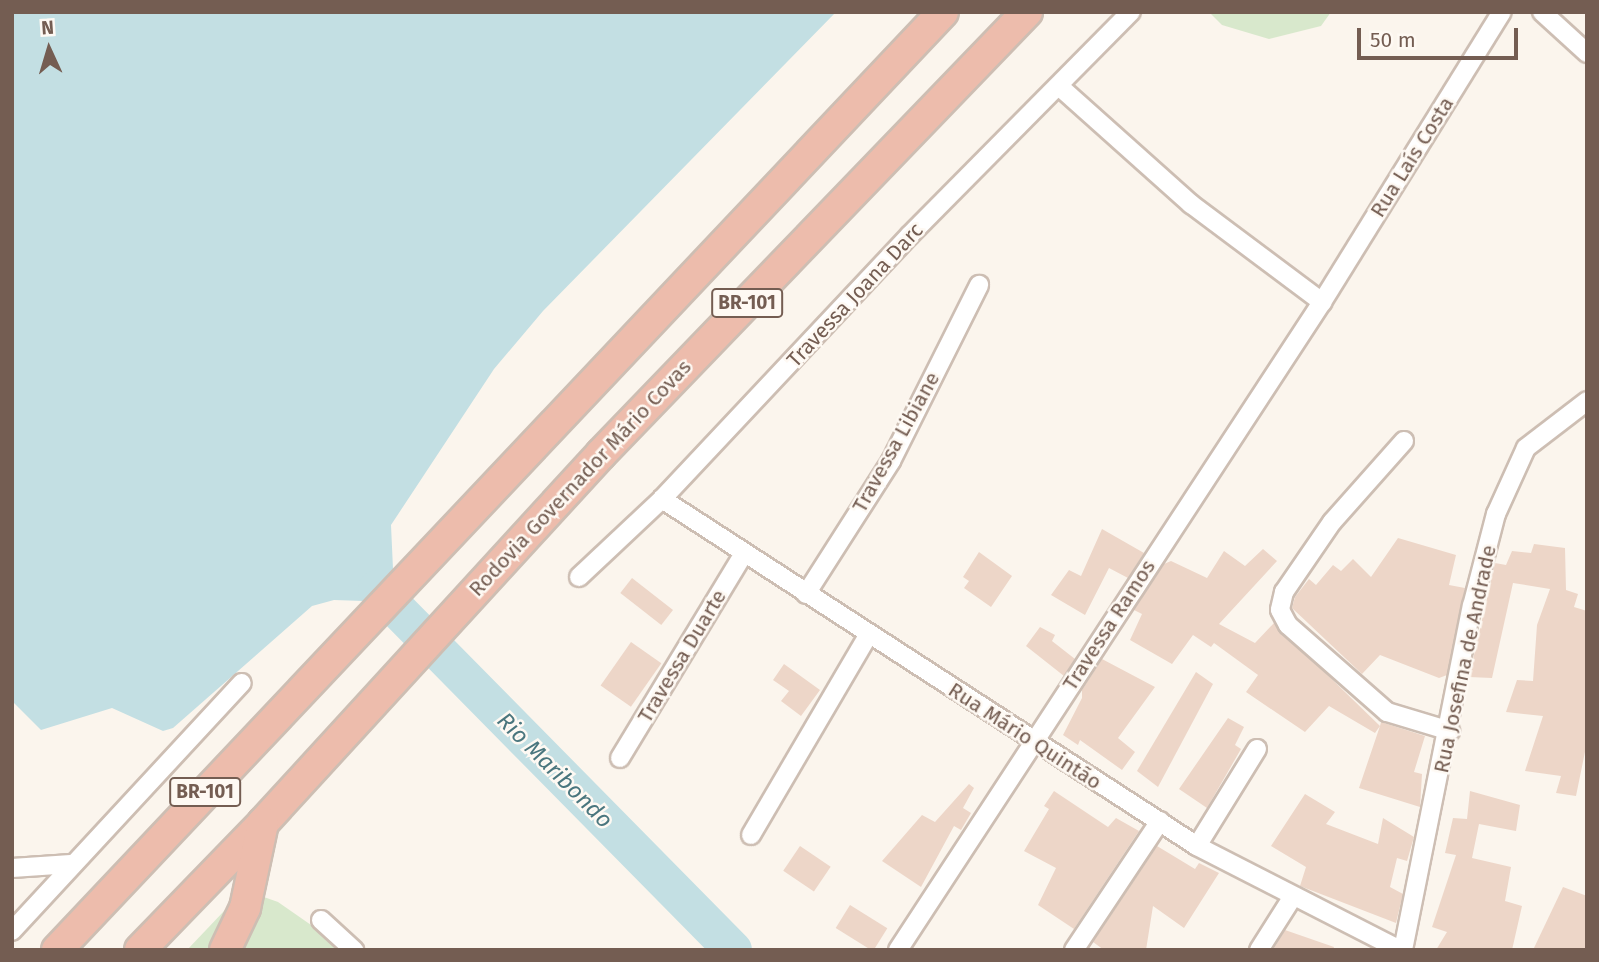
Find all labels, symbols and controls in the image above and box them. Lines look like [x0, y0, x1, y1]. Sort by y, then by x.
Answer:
north arrow [14, 14, 84, 84]
scale bar [1361, 14, 1522, 58]
text: N [40, 16, 55, 39]
text: 50 m [1370, 27, 1416, 53]
street label: Rua Laís Costa [1365, 92, 1459, 222]
street label: Travessa Joana Darc [782, 218, 928, 372]
road number: BR-101 [710, 288, 784, 318]
street label: Rodovia Governador Mário Covas [464, 354, 696, 602]
street label: Travessa Libiane [847, 367, 945, 517]
street label: Rua Josefina de Andrade [1429, 543, 1501, 775]
street label: Travessa Ramos [1057, 555, 1161, 695]
street label: Travessa Duarte [632, 585, 732, 727]
street label: Rua Mário Quintão [944, 677, 1106, 795]
water label: Rio Maribondo [491, 706, 619, 834]
road number: BR-101 [168, 776, 242, 807]

